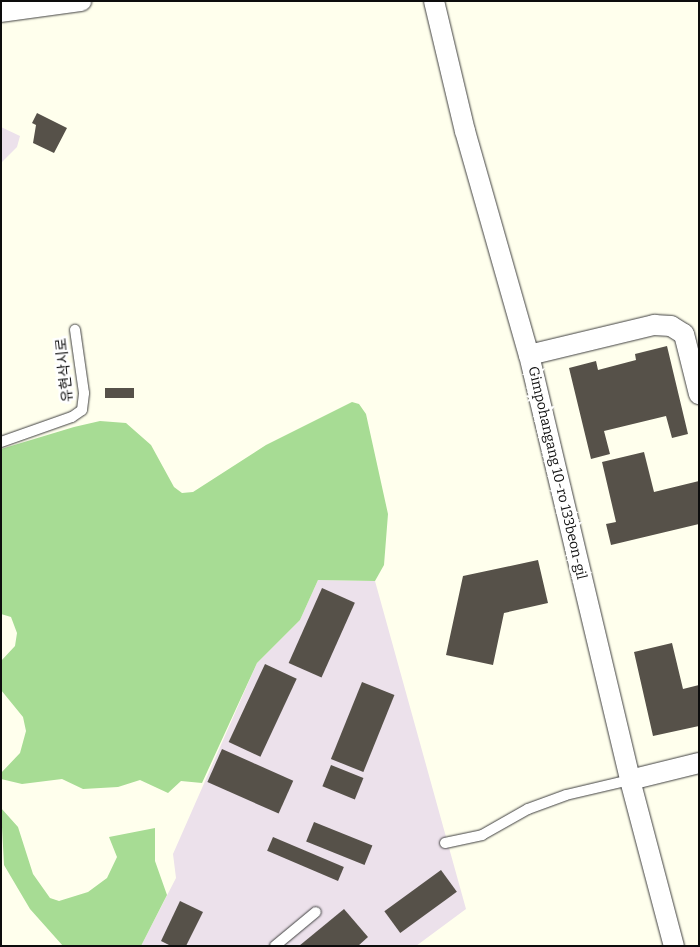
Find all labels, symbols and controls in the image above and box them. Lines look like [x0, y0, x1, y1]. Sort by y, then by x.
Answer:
street label: 유현삭시로 [53, 337, 77, 403]
street label: Gimpohangang 10-ro 133beon-gil [524, 365, 590, 581]

